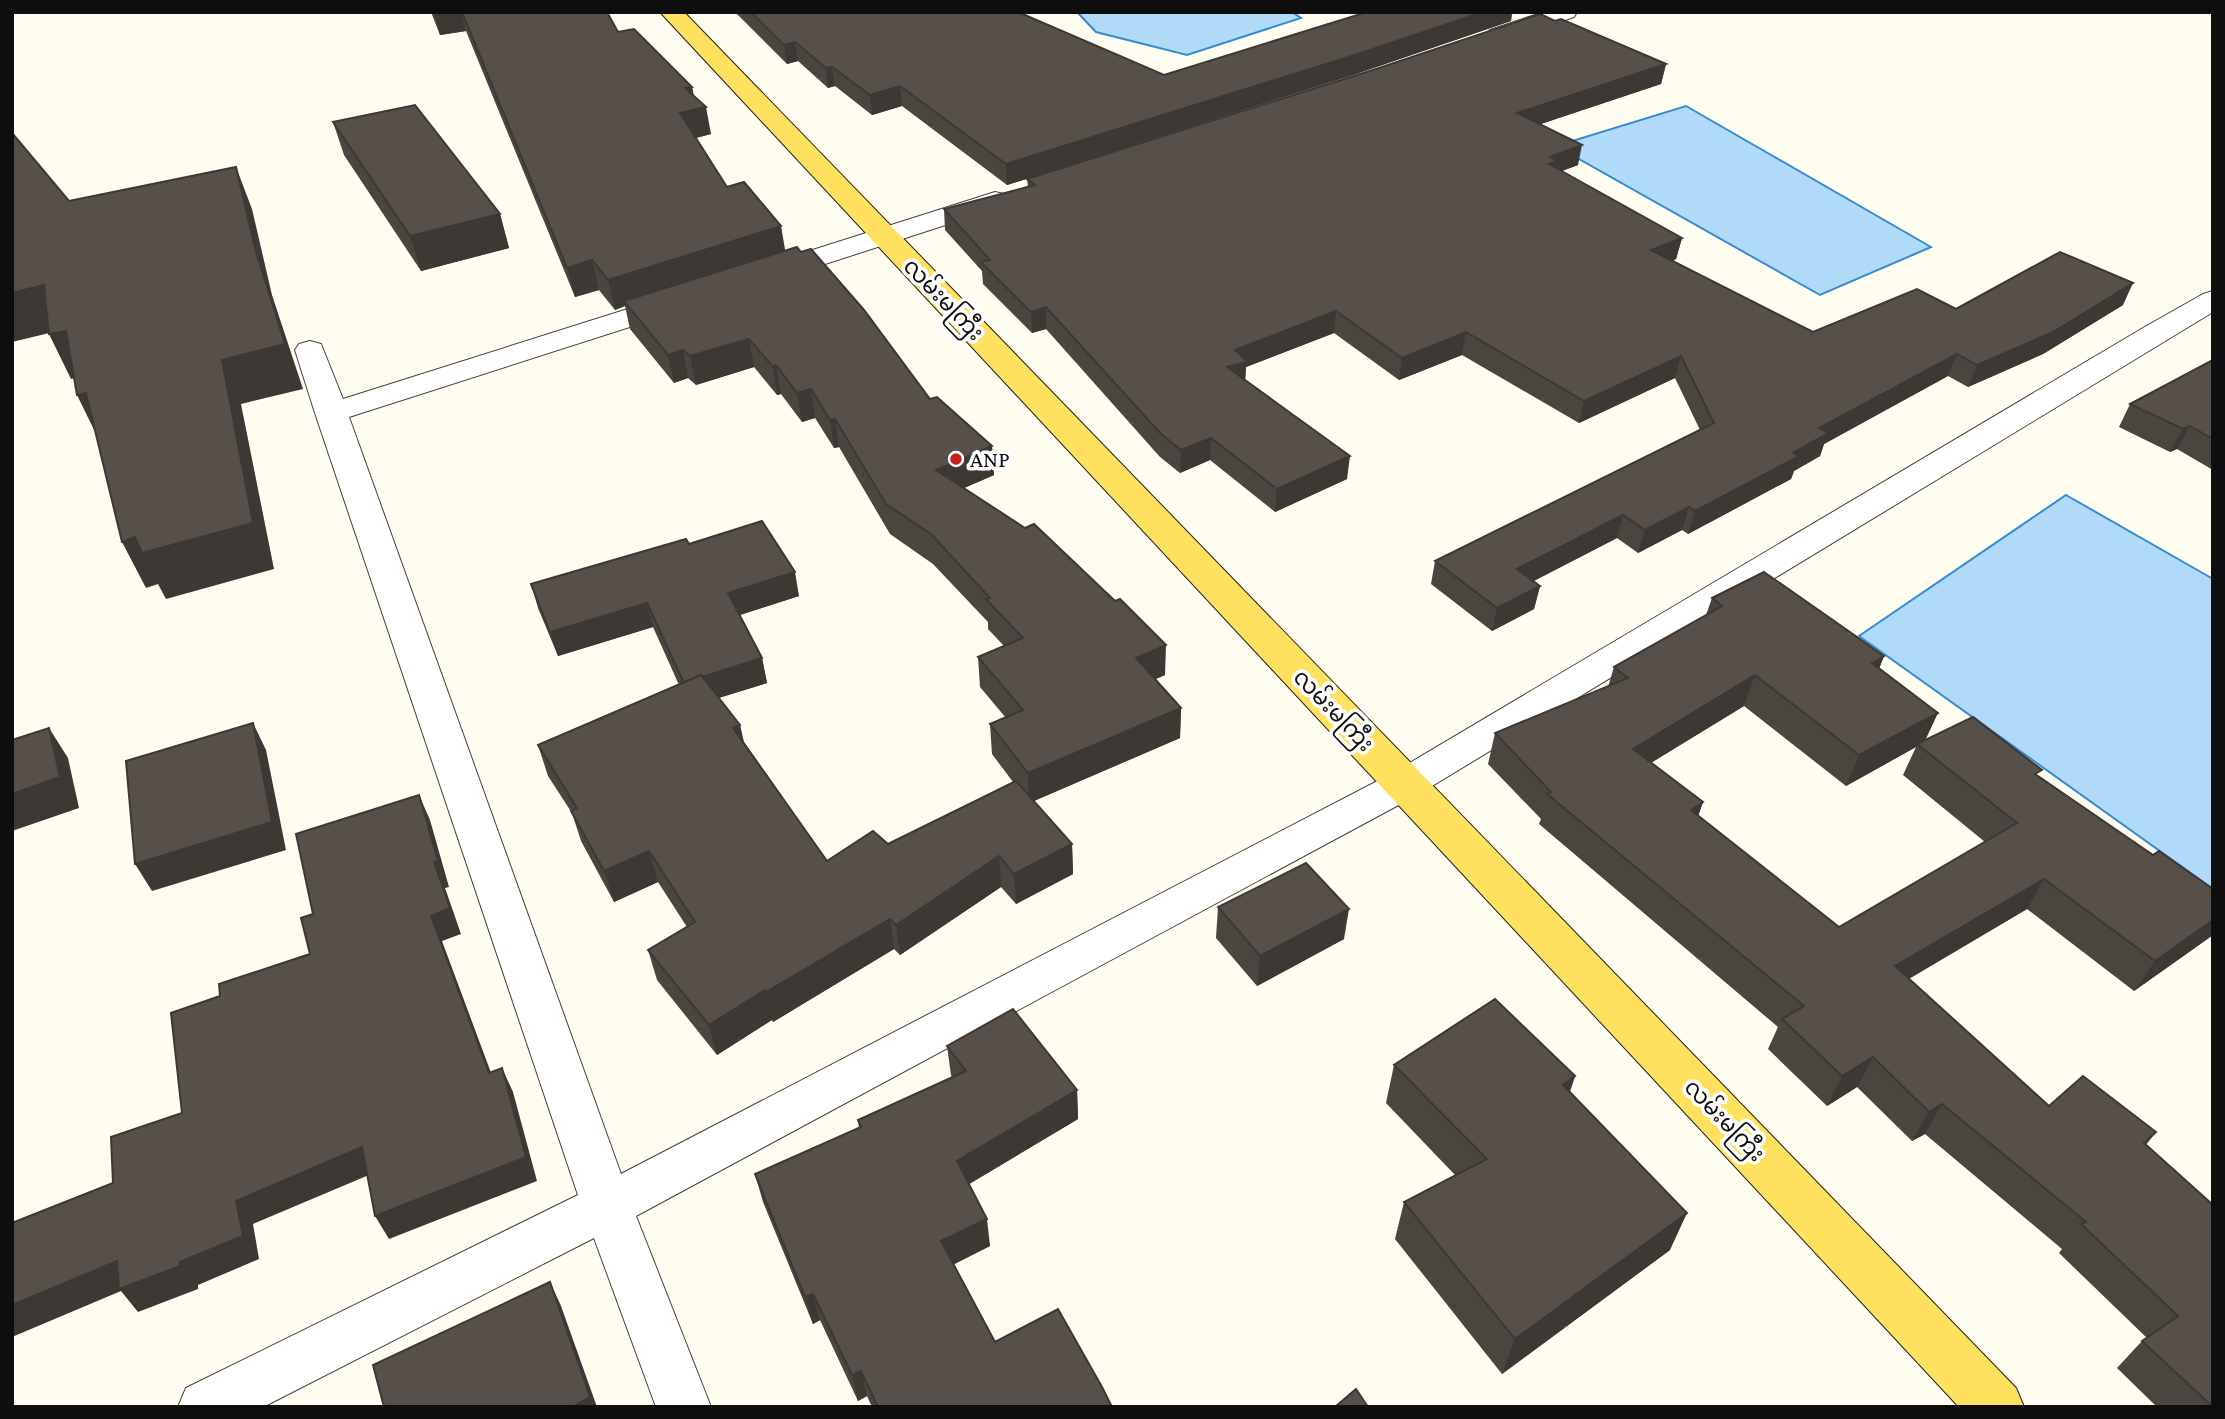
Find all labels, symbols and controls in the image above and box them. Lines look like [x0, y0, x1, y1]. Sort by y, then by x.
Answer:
street label: လမ်းမကြီး [894, 250, 992, 350]
place label: ANP [970, 446, 1010, 472]
marker: ANP [948, 451, 964, 467]
street label: လမ်းမကြီး [1284, 661, 1382, 761]
street label: လမ်းမကြီး [1675, 1071, 1773, 1171]

